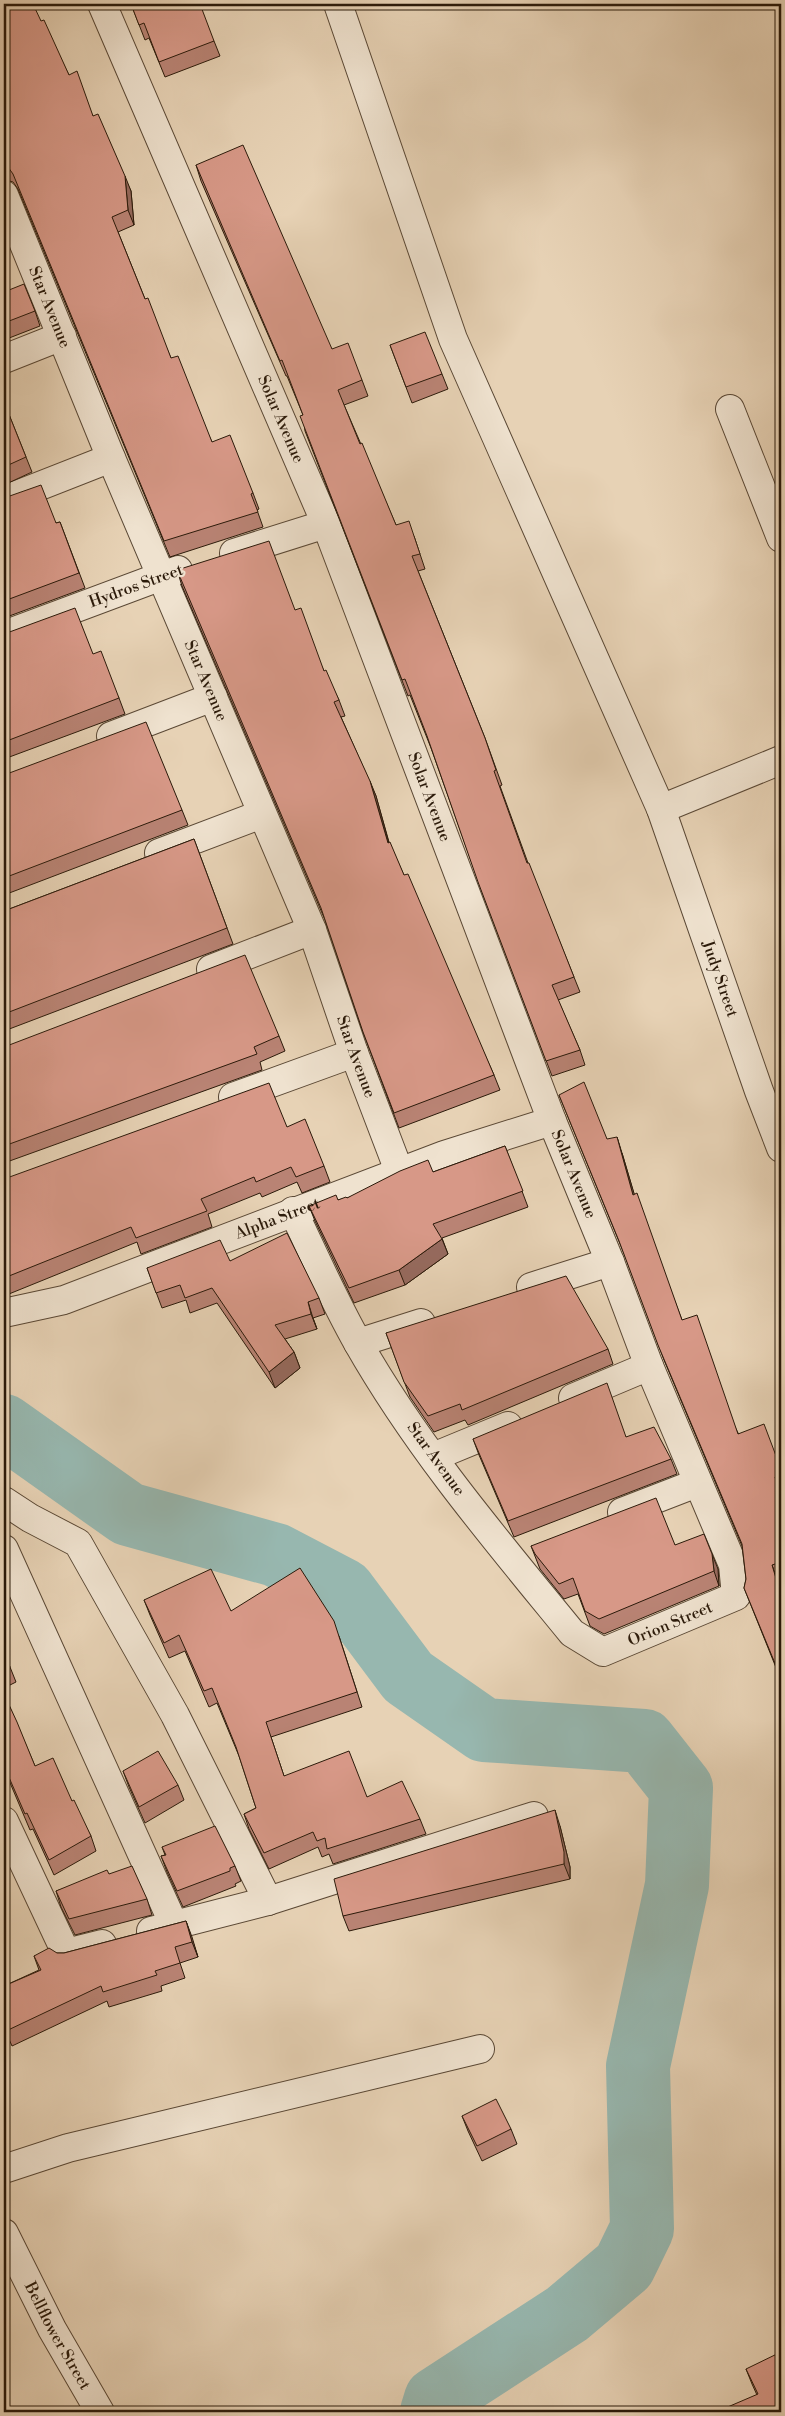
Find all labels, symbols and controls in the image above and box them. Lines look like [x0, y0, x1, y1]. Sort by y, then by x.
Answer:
street label: Star Avenue [24, 263, 75, 351]
street label: Solar Avenue [253, 372, 309, 466]
street label: Hydros Street [86, 560, 186, 612]
street label: Star Avenue [180, 637, 232, 724]
street label: Solar Avenue [403, 749, 455, 844]
street label: Judy Street [697, 937, 743, 1020]
street label: Star Avenue [332, 1013, 380, 1101]
street label: Solar Avenue [547, 1127, 601, 1221]
street label: Alpha Street [231, 1193, 323, 1244]
street label: Star Avenue [403, 1418, 469, 1500]
street label: Orion Street [625, 1597, 716, 1651]
street label: Bellflower Street [20, 2278, 95, 2394]

